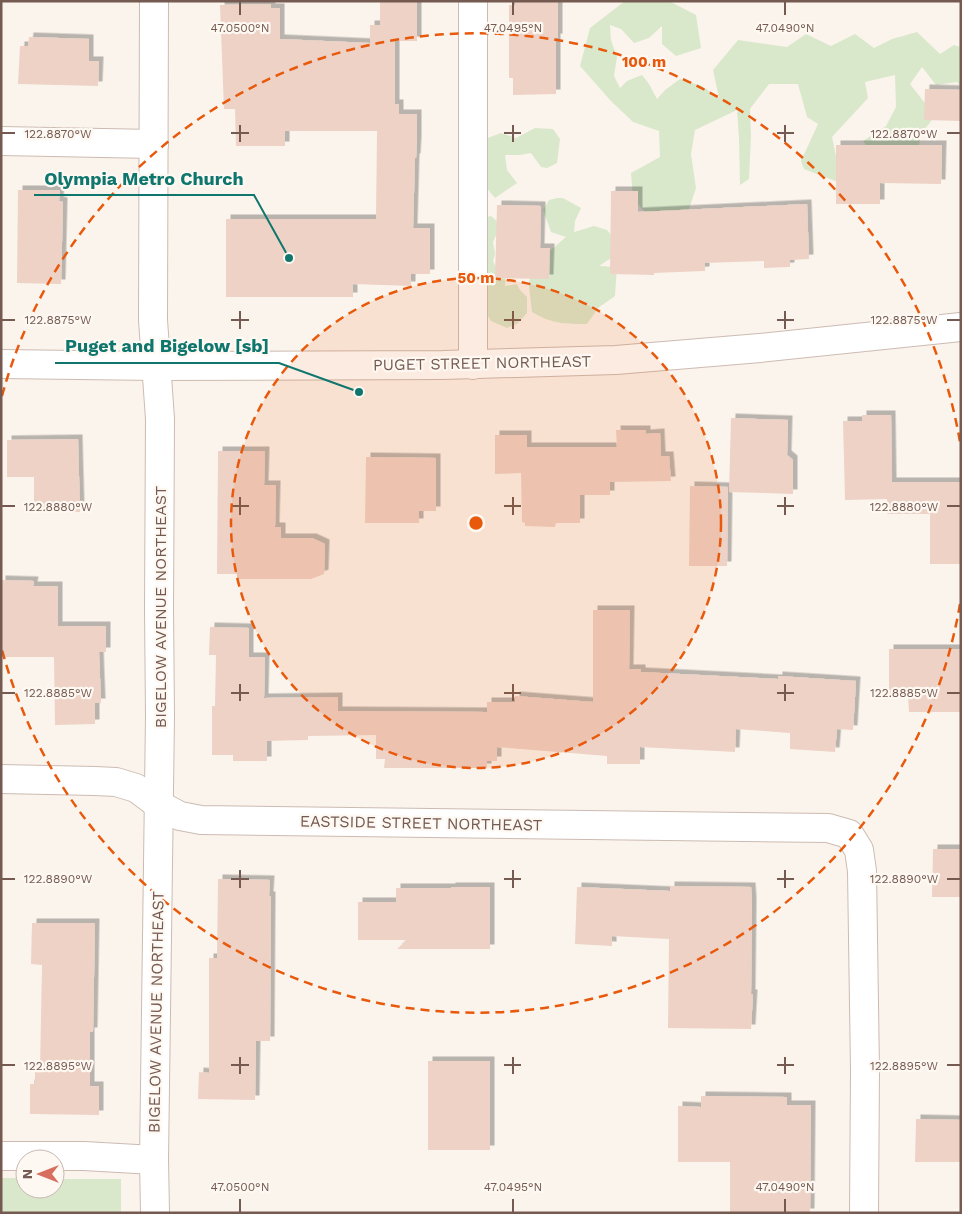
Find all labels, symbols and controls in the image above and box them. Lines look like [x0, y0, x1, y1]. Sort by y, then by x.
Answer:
text: 47.0500°N [211, 21, 269, 35]
text: 47.0495°N [484, 21, 542, 35]
text: 47.0490°N [755, 21, 815, 35]
text: 100 m [622, 53, 666, 71]
text: 122.8870°W [24, 127, 92, 141]
text: 122.8870°W [870, 127, 938, 141]
callout: Olympia Metro Church [34, 162, 254, 195]
text: Olympia Metro Church [44, 168, 244, 189]
text: 50 m [458, 269, 494, 287]
text: 122.8875°W [25, 313, 92, 327]
text: 122.8875°W [871, 313, 938, 327]
callout: Puget and Bigelow [sb] [55, 330, 279, 363]
text: Puget and Bigelow [sb] [65, 335, 269, 356]
street label: PUGET STREET NORTHEAST [373, 352, 592, 374]
street label: BIGELOW AVENUE NORTHEAST [151, 486, 170, 728]
text: 122.8880°W [24, 500, 93, 514]
text: 122.8880°W [870, 500, 939, 514]
centre of rings [467, 514, 485, 532]
text: 122.8885°W [24, 686, 93, 700]
text: 122.8885°W [870, 686, 939, 700]
street label: EASTSIDE STREET NORTHEAST [300, 811, 543, 835]
text: 122.8890°W [24, 872, 93, 886]
text: 122.8890°W [870, 872, 939, 886]
street label: BIGELOW AVENUE NORTHEAST [144, 890, 168, 1133]
text: 122.8895°W [24, 1059, 93, 1073]
text: 122.8895°W [870, 1059, 939, 1073]
north arrow [15, 1149, 65, 1199]
text: N [19, 1169, 35, 1179]
text: 47.0500°N [211, 1180, 269, 1194]
text: 47.0495°N [484, 1180, 542, 1194]
text: 47.0490°N [755, 1180, 815, 1194]

